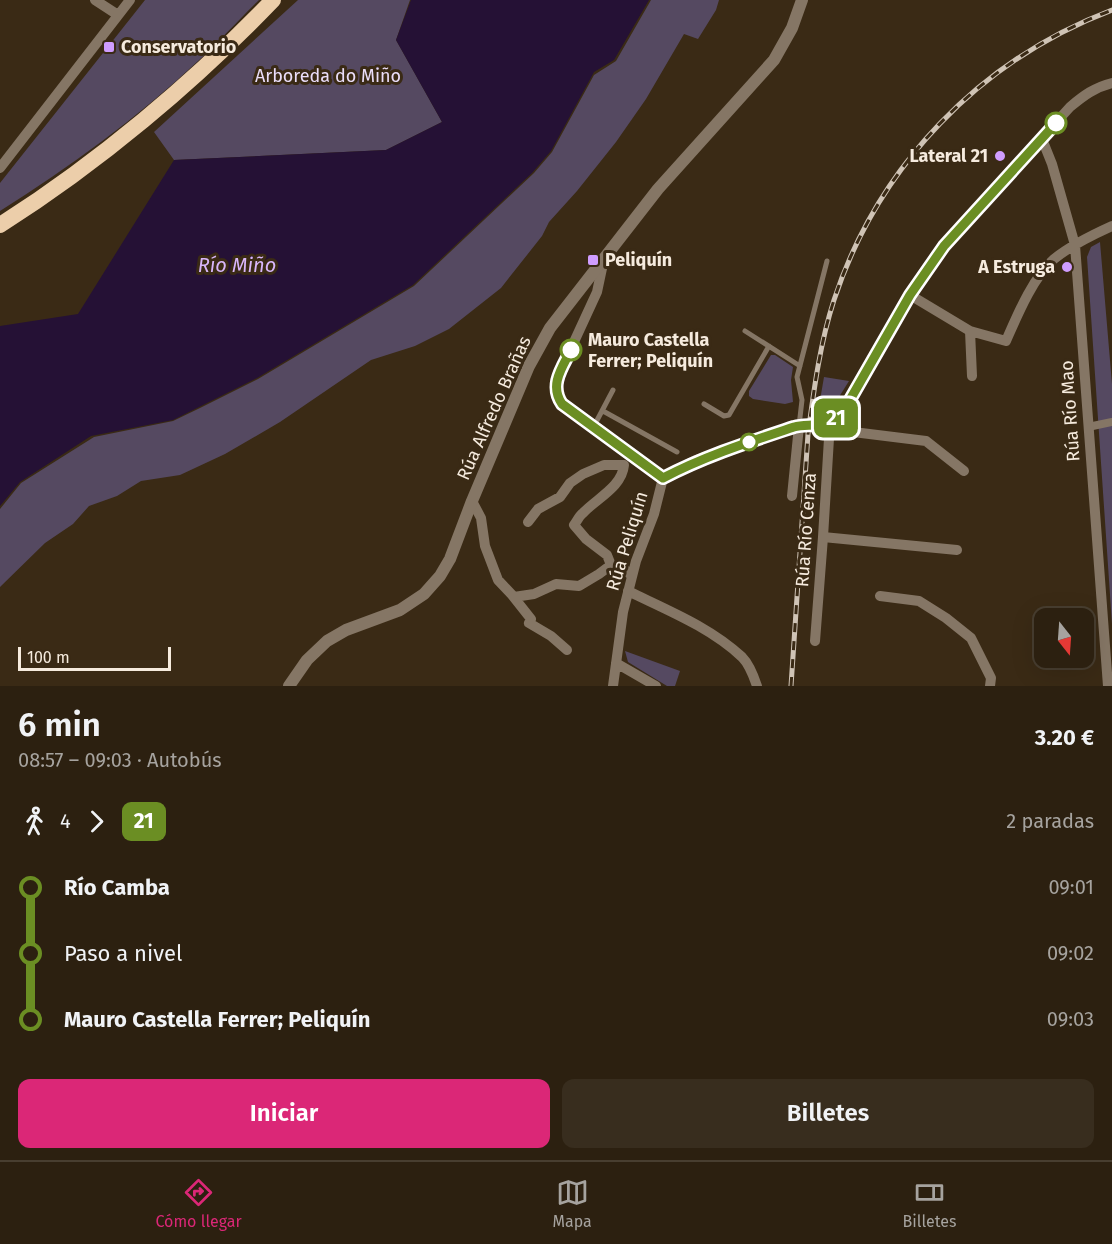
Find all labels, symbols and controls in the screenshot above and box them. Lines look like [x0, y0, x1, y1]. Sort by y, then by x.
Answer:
place label: Conservatorio [121, 36, 236, 58]
marker: Conservatorio [102, 40, 116, 54]
park label: Arboreda do Miño [255, 65, 401, 87]
unlabelled marker [1045, 112, 1067, 134]
place label: Lateral 21 [909, 145, 988, 167]
marker: Lateral 21 [993, 149, 1007, 163]
place label: Peliquín [605, 249, 672, 271]
water label: Río Miño [198, 253, 276, 277]
marker: Peliquín [586, 253, 600, 267]
place label: A Estruga [977, 256, 1055, 278]
marker: A Estruga [1060, 260, 1074, 274]
place label: Mauro Castella Ferrer; Peliquín [588, 329, 713, 372]
street label: Rúa Alfredo Brañas [452, 333, 536, 483]
marker: Mauro Castella Ferrer; Peliquín [560, 339, 582, 361]
street label: Rúa Río Mao [1055, 360, 1085, 462]
line badge: 21 [809, 398, 863, 438]
text: 21 [826, 405, 846, 431]
unlabelled marker [740, 433, 758, 451]
street label: Rúa Río Cenza [791, 472, 821, 588]
street label: Rúa Peliquín [601, 489, 653, 593]
north arrow [1034, 608, 1094, 668]
map controls [1034, 608, 1094, 668]
scale bar [18, 644, 171, 672]
text: 100 m [27, 648, 70, 667]
text: 6 min [18, 705, 101, 745]
text: 3.20 € [1035, 724, 1094, 751]
text: 08:57 – 09:03 · Autobús [18, 748, 222, 772]
icon: walk [18, 805, 51, 838]
icon: forward [80, 805, 113, 838]
text: 21 [134, 808, 154, 834]
text: 4 [60, 809, 71, 833]
text: 2 paradas [1006, 809, 1094, 833]
text: Río Camba [64, 874, 170, 901]
text: 09:01 [1048, 875, 1094, 899]
text: Paso a nivel [64, 940, 182, 967]
text: 09:02 [1047, 941, 1094, 965]
text: Mauro Castella Ferrer; Peliquín [64, 1006, 370, 1033]
text: 09:03 [1047, 1007, 1094, 1031]
button: Iniciar [18, 1079, 550, 1148]
button: Billetes [562, 1079, 1094, 1148]
tab: Cómo llegar [155, 1176, 242, 1231]
tab: Mapa [552, 1176, 592, 1231]
tab: Billetes [903, 1176, 957, 1231]

